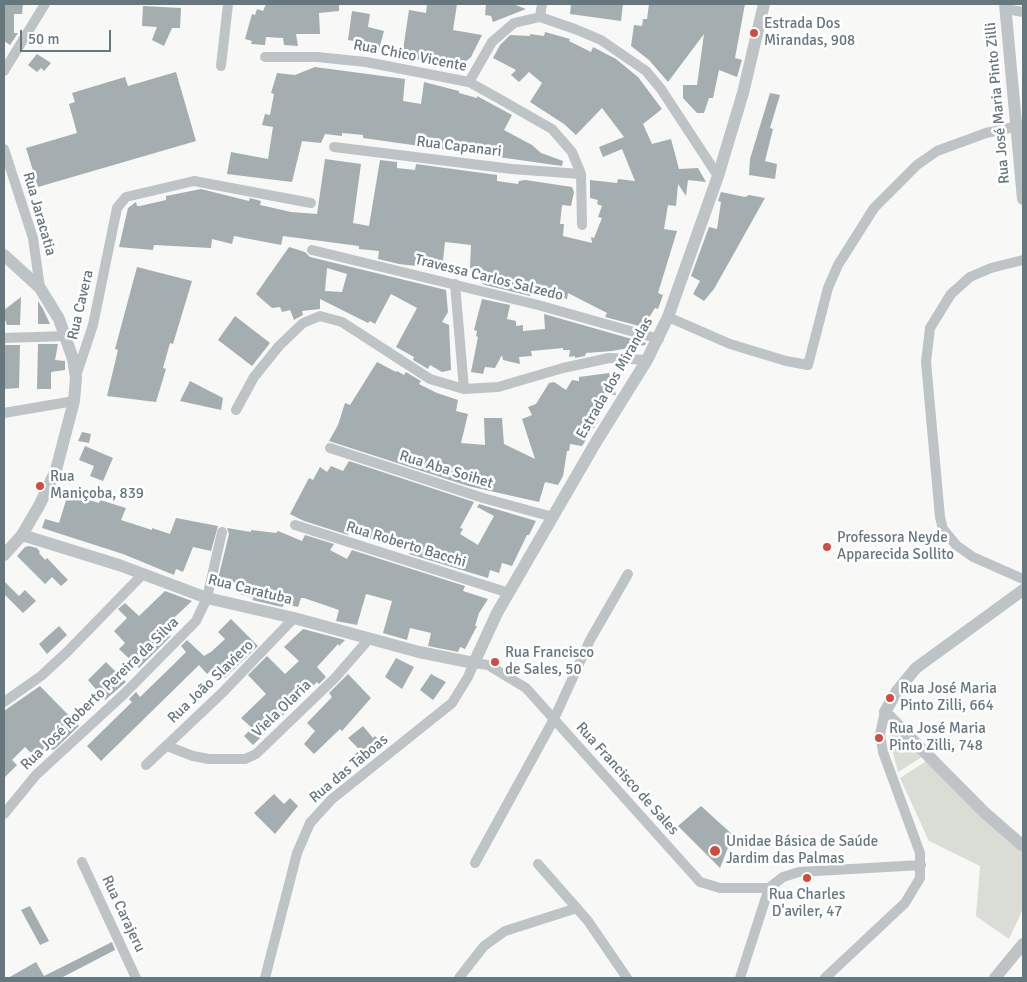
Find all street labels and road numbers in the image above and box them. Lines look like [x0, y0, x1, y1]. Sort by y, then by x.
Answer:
street label: Rua José Maria Pinto Zilli [982, 21, 1014, 185]
street label: Rua Chico Vicente [352, 36, 468, 76]
street label: Rua Capanari [415, 133, 503, 161]
street label: Rua Jaracatia [18, 170, 60, 258]
street label: Travessa Carlos Salzedo [413, 251, 565, 305]
street label: Rua Cavera [64, 268, 98, 342]
street label: Estrada dos Mirandas [573, 314, 657, 442]
street label: Rua Aba Soihet [397, 447, 495, 493]
street label: Rua Roberto Bacchi [344, 518, 468, 572]
street label: Rua Caratuba [206, 571, 294, 609]
street label: Rua José Roberto Pereira da Silva [17, 614, 183, 774]
street label: Rua João Slaviero [164, 637, 258, 727]
street label: Viela Olaria [249, 677, 315, 741]
street label: Rua Francisco de Sales [572, 719, 682, 839]
street label: Rua das Taboas [306, 731, 392, 807]
street label: Rua Carajeru [97, 873, 149, 955]

